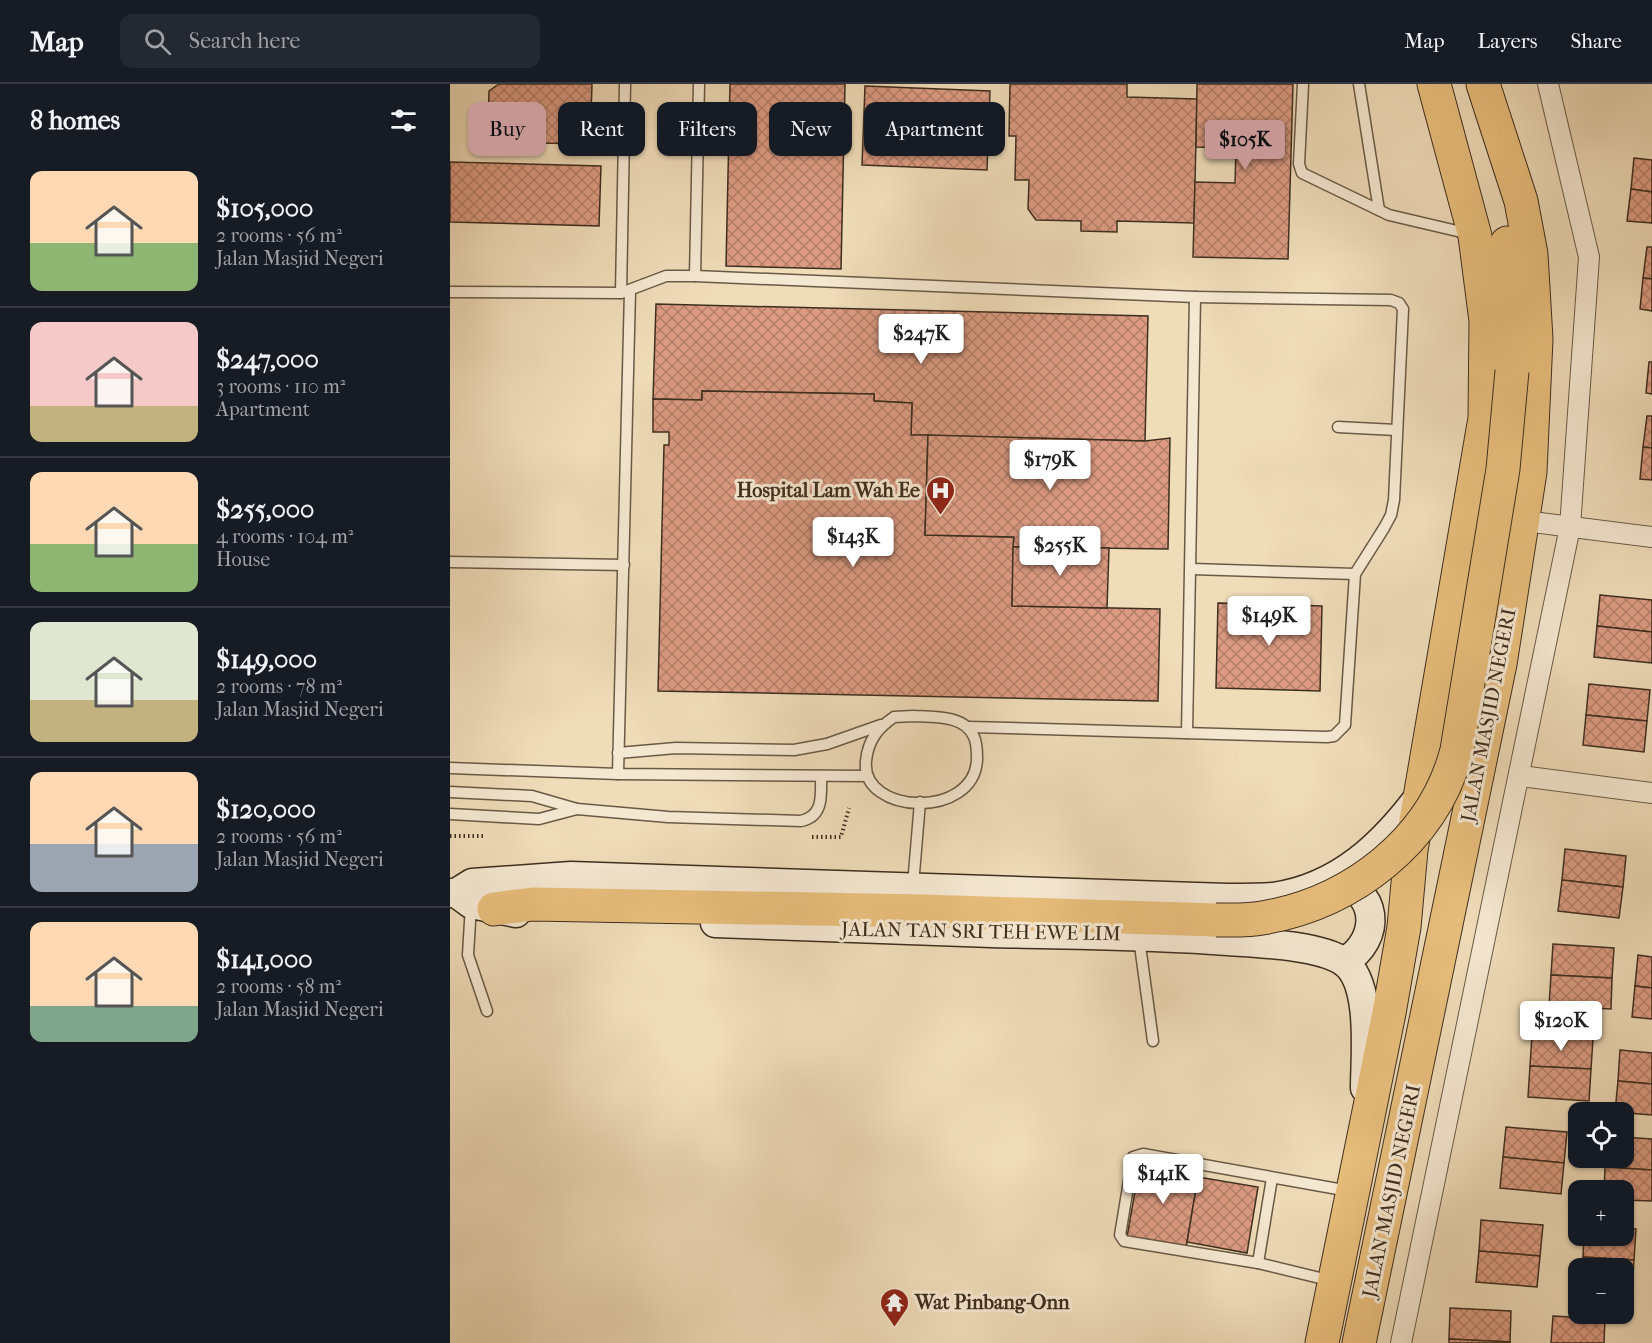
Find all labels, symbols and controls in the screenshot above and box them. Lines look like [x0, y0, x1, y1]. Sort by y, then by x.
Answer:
search box [120, 14, 540, 68]
text: Map [30, 25, 84, 58]
icon: search [141, 25, 174, 58]
text: Search here [189, 28, 300, 54]
text: Map [1404, 29, 1445, 53]
text: Layers [1478, 29, 1537, 53]
text: Share [1570, 29, 1622, 53]
chip: Buy [468, 102, 546, 156]
chip: Rent [558, 102, 645, 156]
chip: Filters [657, 102, 757, 156]
chip: New [769, 102, 852, 156]
chip: Apartment [864, 102, 1005, 156]
icon: filters [387, 104, 420, 137]
text: 8 homes [30, 105, 120, 136]
pin: $105K [1203, 120, 1287, 171]
text: $105K [1219, 128, 1271, 151]
text: $105,000 [216, 193, 313, 224]
icon: home [78, 195, 150, 267]
text: 2 rooms · 56 m² [216, 224, 342, 247]
text: Jalan Masjid Negeri [216, 247, 384, 270]
pin: $247K [879, 314, 963, 365]
text: $247K [893, 322, 949, 345]
text: $247,000 [216, 344, 319, 375]
icon: home [78, 346, 150, 418]
text: 3 rooms · 110 m² [216, 375, 345, 398]
text: Apartment [216, 398, 310, 421]
pin: $179K [1008, 440, 1092, 491]
text: $179K [1024, 448, 1076, 471]
hospital icon: Hospital Lam Wah Ee [925, 474, 957, 516]
place label: Hospital Lam Wah Ee [737, 479, 920, 502]
text: $255,000 [216, 494, 314, 525]
icon: home [78, 496, 150, 568]
pin: $143K [811, 517, 895, 568]
text: 4 rooms · 104 m² [216, 525, 354, 548]
text: $143K [827, 525, 879, 548]
pin: $255K [1018, 526, 1102, 577]
text: $255K [1033, 534, 1087, 557]
text: House [216, 548, 270, 571]
pin: $149K [1227, 596, 1311, 647]
text: $149K [1242, 604, 1296, 627]
street label: JALAN MASJID NEGERI [1456, 606, 1521, 826]
text: $149,000 [216, 644, 317, 675]
icon: home [78, 646, 150, 718]
text: 2 rooms · 78 m² [216, 675, 342, 698]
text: Jalan Masjid Negeri [216, 698, 384, 721]
text: $120,000 [216, 794, 316, 825]
icon: home [78, 796, 150, 868]
text: 2 rooms · 56 m² [216, 825, 342, 848]
text: Jalan Masjid Negeri [216, 848, 384, 871]
street label: JALAN TAN SRI TEH EWE LIM [839, 918, 1121, 945]
text: $141,000 [216, 944, 313, 975]
icon: home [78, 946, 150, 1018]
text: 2 rooms · 58 m² [216, 975, 341, 998]
text: Jalan Masjid Negeri [216, 998, 384, 1021]
pin: $120K [1519, 1001, 1603, 1052]
text: $120K [1534, 1009, 1588, 1032]
street label: JALAN MASJID NEGERI [1357, 1082, 1425, 1302]
map controls [1568, 1102, 1634, 1324]
button: locate [1568, 1102, 1634, 1168]
pin: $141K [1121, 1154, 1205, 1205]
text: $141K [1137, 1162, 1189, 1185]
button: + [1568, 1180, 1634, 1246]
button: − [1568, 1258, 1634, 1324]
temple icon: Wat Pinbang-Onn [878, 1286, 910, 1328]
place label: Wat Pinbang-Onn [914, 1291, 1070, 1314]

